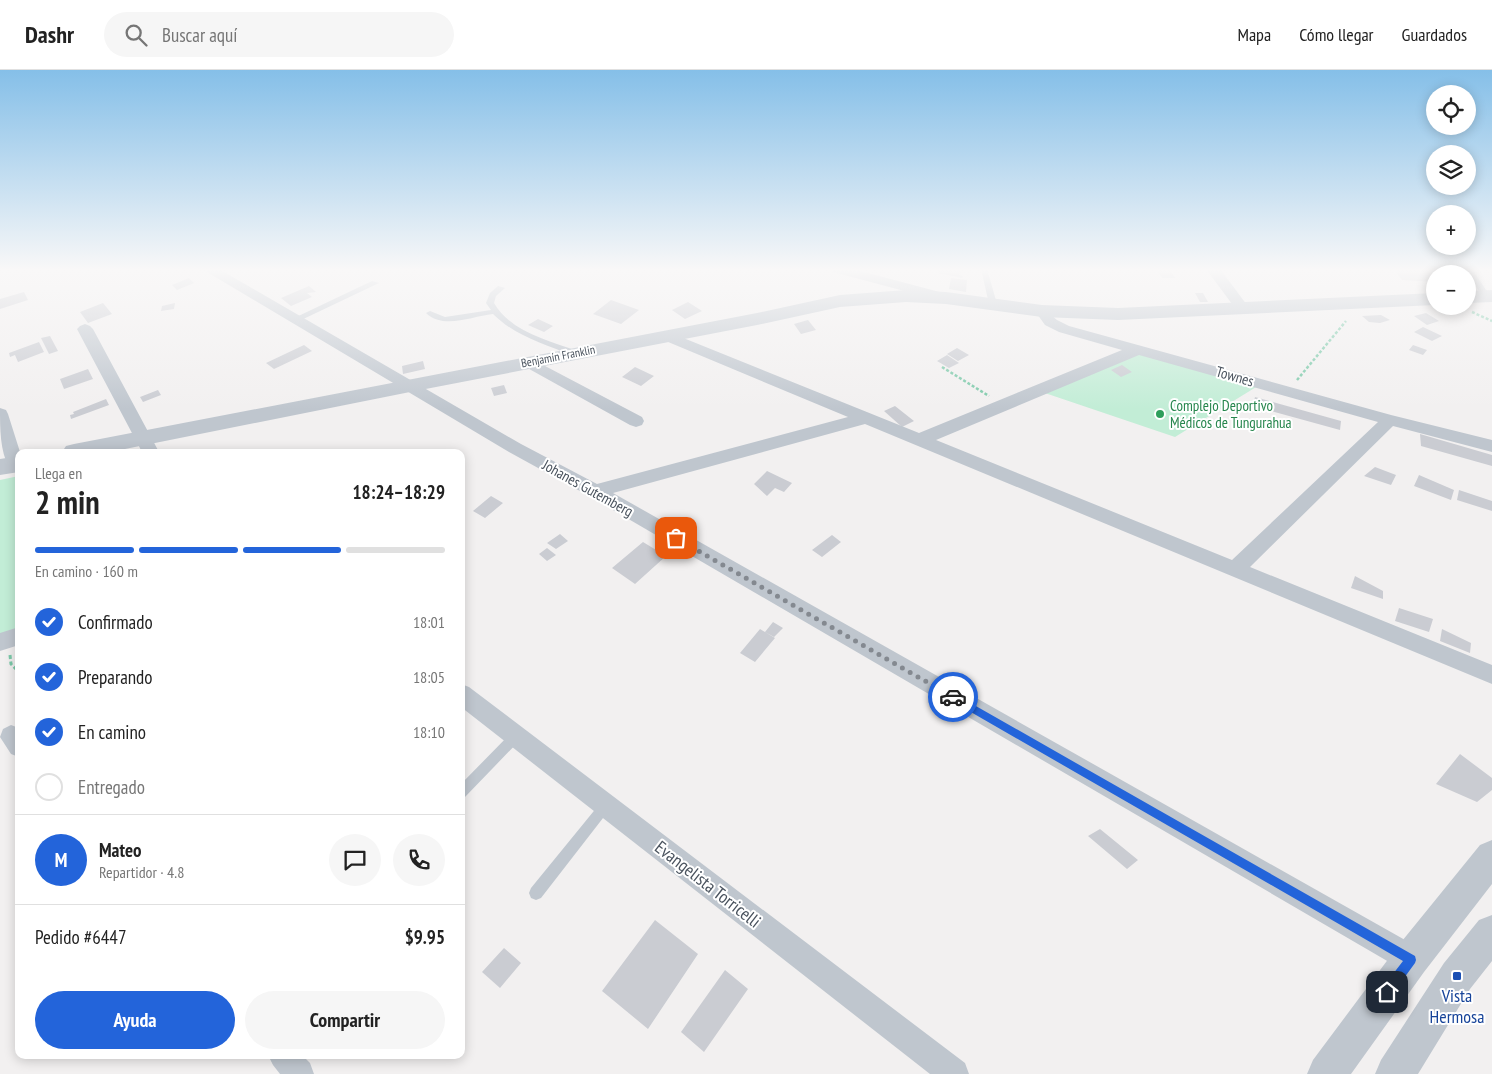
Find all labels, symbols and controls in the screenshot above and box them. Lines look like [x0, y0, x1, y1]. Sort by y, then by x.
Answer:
search box [104, 12, 454, 57]
text: Dashr [25, 19, 74, 50]
icon: search [122, 21, 150, 49]
text: Buscar aquí [162, 23, 237, 47]
text: Mapa [1237, 23, 1271, 46]
text: Cómo llegar [1299, 23, 1374, 46]
text: Guardados [1402, 23, 1467, 46]
map controls [1426, 85, 1476, 315]
button: locate [1426, 85, 1476, 135]
button: layers [1426, 145, 1476, 195]
button: + [1426, 205, 1476, 255]
button: − [1426, 265, 1476, 315]
street label: Benjamín Franklin [520, 341, 596, 371]
street label: Townes [1214, 362, 1256, 390]
place label: Complejo Deportivo Médicos de Tungurahua [1170, 396, 1292, 432]
marker: Complejo Deportivo Médicos de Tungurahua [1154, 408, 1166, 420]
street label: Johanes Gutemberg [538, 455, 637, 521]
text: Llega en [35, 463, 82, 483]
text: 18:24–18:29 [352, 480, 445, 504]
text: 2 min [35, 481, 100, 523]
pin [655, 517, 697, 559]
icon: bag [662, 524, 690, 552]
text: En camino · 160 m [35, 561, 138, 581]
icon: check [35, 608, 63, 636]
text: Confirmado [78, 610, 153, 634]
text: 18:01 [413, 612, 445, 632]
icon: check [35, 663, 63, 691]
text: Preparando [78, 665, 153, 689]
text: 18:05 [413, 667, 445, 687]
courier [928, 672, 978, 722]
icon: car [939, 683, 967, 711]
icon: check [35, 718, 63, 746]
text: En camino [78, 720, 146, 744]
text: 18:10 [413, 722, 445, 742]
text: Entregado [78, 775, 145, 799]
button: chat [329, 834, 381, 886]
button: phone [393, 834, 445, 886]
street label: Evangelista Torricelli [650, 835, 766, 933]
text: Mateo [99, 838, 142, 862]
text: M [55, 848, 67, 872]
text: Repartidor · 4.8 [99, 862, 184, 882]
text: Pedido #6447 [35, 925, 126, 949]
text: $9.95 [405, 925, 445, 949]
marker: Vista Hermosa [1451, 970, 1463, 982]
pin [1366, 971, 1408, 1013]
icon: home [1373, 978, 1401, 1006]
place label: Vista Hermosa [1430, 984, 1484, 1028]
button: Ayuda [35, 991, 235, 1049]
button: Compartir [245, 991, 445, 1049]

